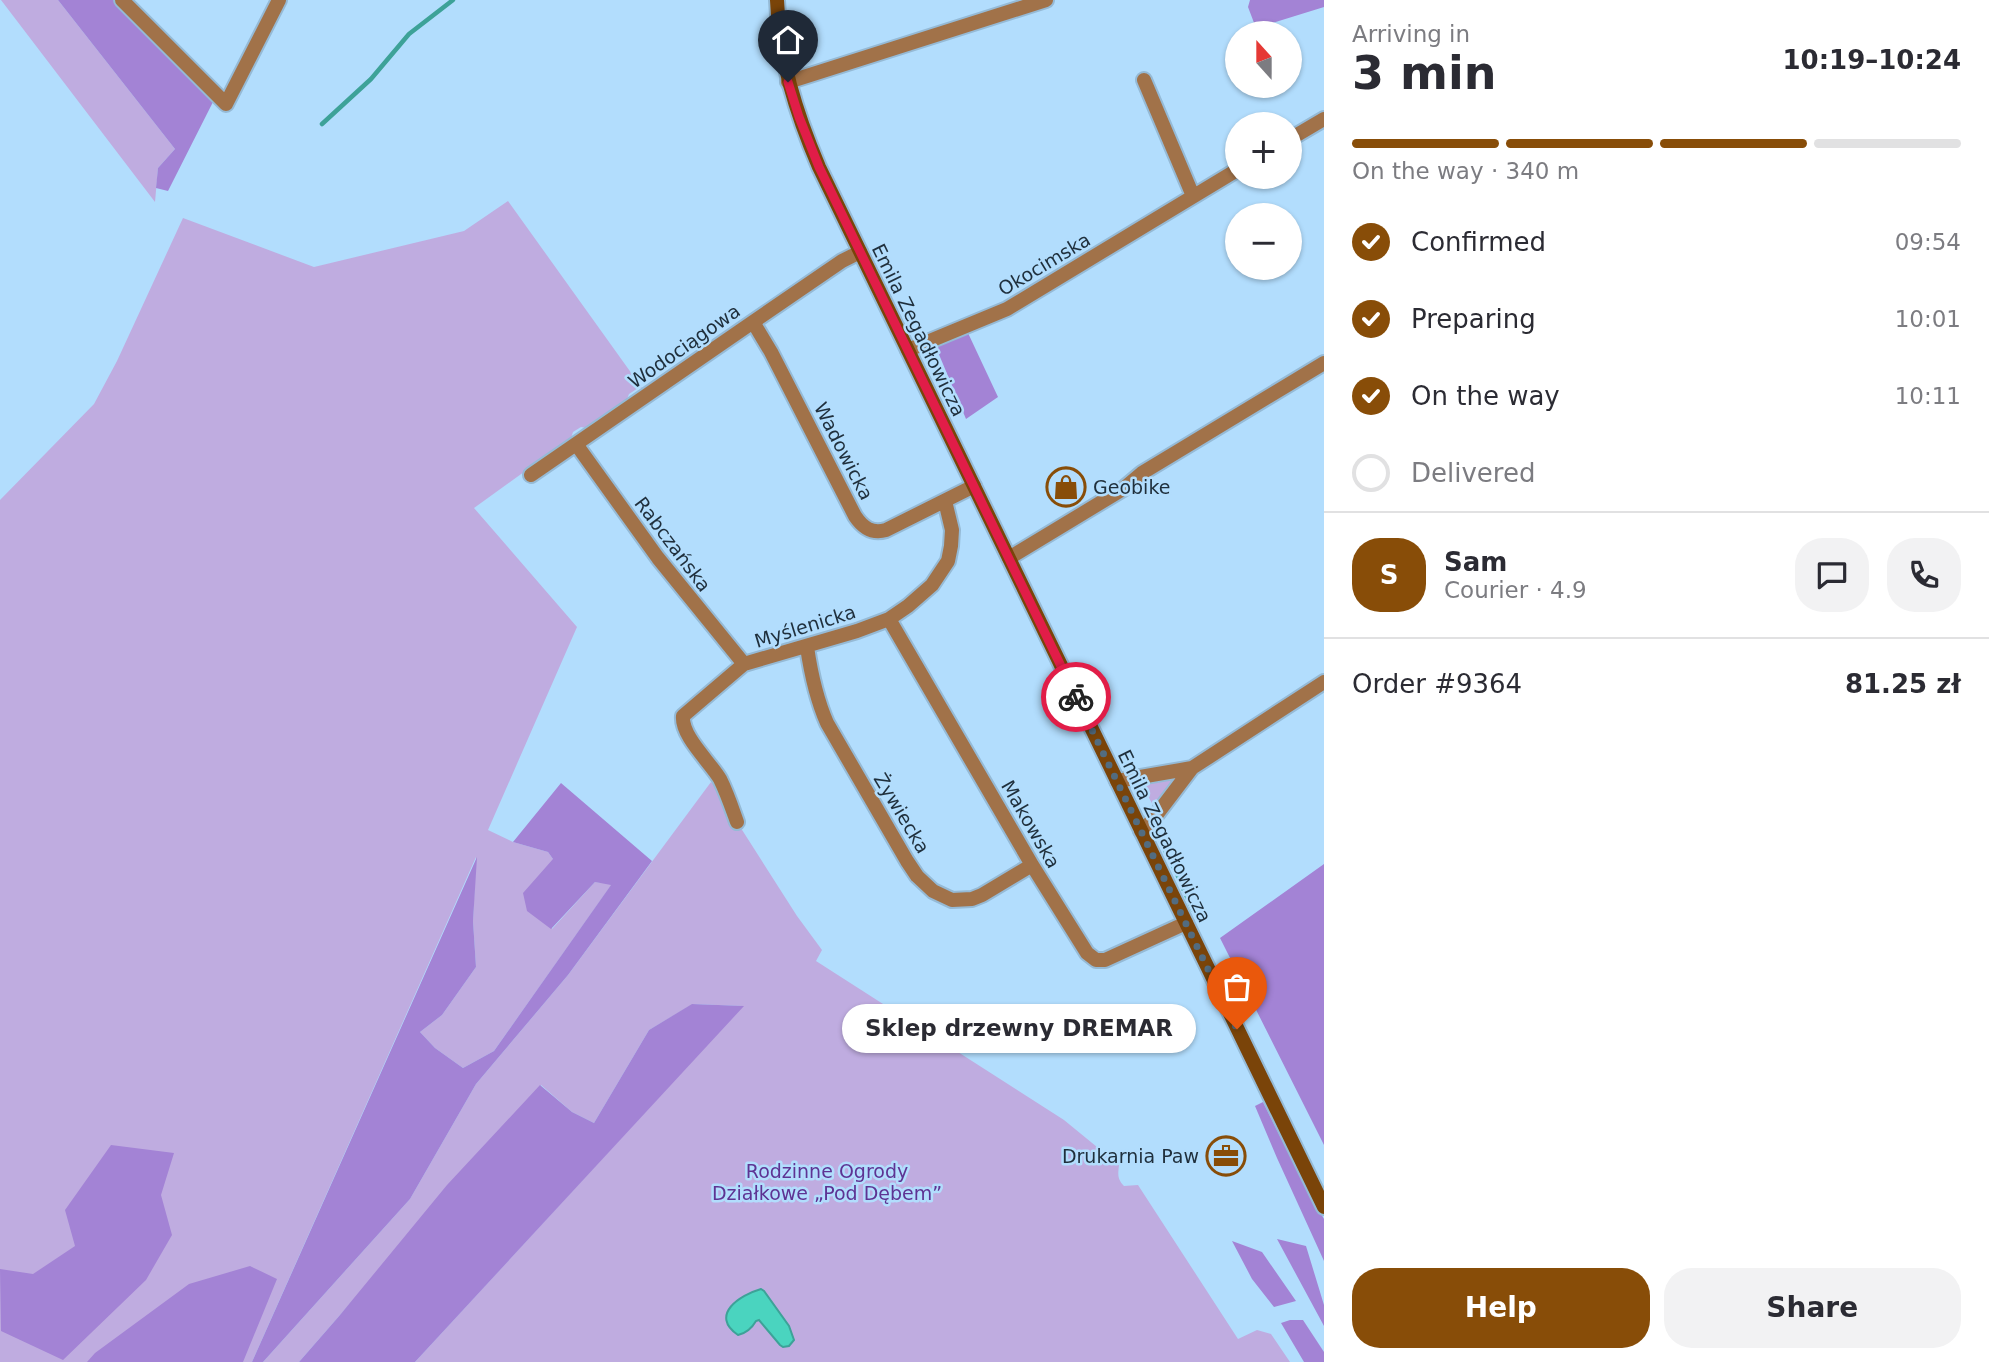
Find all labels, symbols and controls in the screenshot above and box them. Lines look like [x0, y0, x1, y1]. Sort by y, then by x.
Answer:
pin [758, 10, 818, 82]
icon: home [769, 21, 807, 59]
north arrow [1225, 21, 1302, 98]
map controls [1225, 21, 1302, 280]
text: Arriving in [1352, 21, 1470, 47]
text: 10:19–10:24 [1782, 45, 1961, 75]
text: 3 min [1352, 46, 1496, 100]
button: + [1225, 112, 1302, 189]
text: On the way · 340 m [1352, 158, 1579, 184]
button: − [1225, 203, 1302, 280]
icon: check [1352, 223, 1390, 261]
text: Confirmed [1411, 227, 1546, 257]
street label: Okocimska [994, 228, 1094, 300]
text: 09:54 [1895, 229, 1961, 255]
street label: Emila Zegadłowicza [868, 240, 970, 420]
street label: Wodociągowa [624, 299, 744, 393]
icon: check [1352, 300, 1390, 338]
text: Preparing [1411, 304, 1536, 334]
text: 10:01 [1895, 306, 1961, 332]
icon: check [1352, 377, 1390, 415]
text: On the way [1411, 381, 1560, 411]
text: 10:11 [1895, 383, 1961, 409]
street label: Wadowicka [810, 399, 878, 503]
text: Delivered [1411, 458, 1535, 488]
shop icon: Geobike [1045, 466, 1087, 508]
place label: Geobike [1093, 476, 1170, 498]
street label: Rabczańska [630, 492, 716, 596]
button: chat [1795, 538, 1869, 612]
button: phone [1887, 538, 1961, 612]
text: Sam [1444, 547, 1507, 577]
text: S [1380, 560, 1398, 590]
text: Courier · 4.9 [1444, 577, 1587, 603]
street label: Myślenicka [752, 600, 858, 652]
courier [1041, 662, 1111, 732]
text: Order #9364 [1352, 669, 1522, 699]
text: 81.25 zł [1845, 669, 1961, 699]
icon: bike [1057, 678, 1095, 716]
street label: Emila Zegadłowicza [1114, 746, 1216, 926]
street label: Żywiecka [870, 769, 934, 857]
street label: Makowska [997, 776, 1065, 872]
pin [1207, 957, 1267, 1029]
icon: bag [1218, 968, 1256, 1006]
callout: Sklep drzewny DREMAR [842, 1004, 1195, 1054]
text: Sklep drzewny DREMAR [865, 1015, 1173, 1041]
office icon: Drukarnia Paw [1205, 1135, 1247, 1177]
place label: Drukarnia Paw [1062, 1145, 1199, 1167]
park label: Rodzinne Ogrody Działkowe „Pod Dębem” [712, 1160, 942, 1204]
button: Help [1352, 1268, 1650, 1348]
button: Share [1664, 1268, 1961, 1348]

